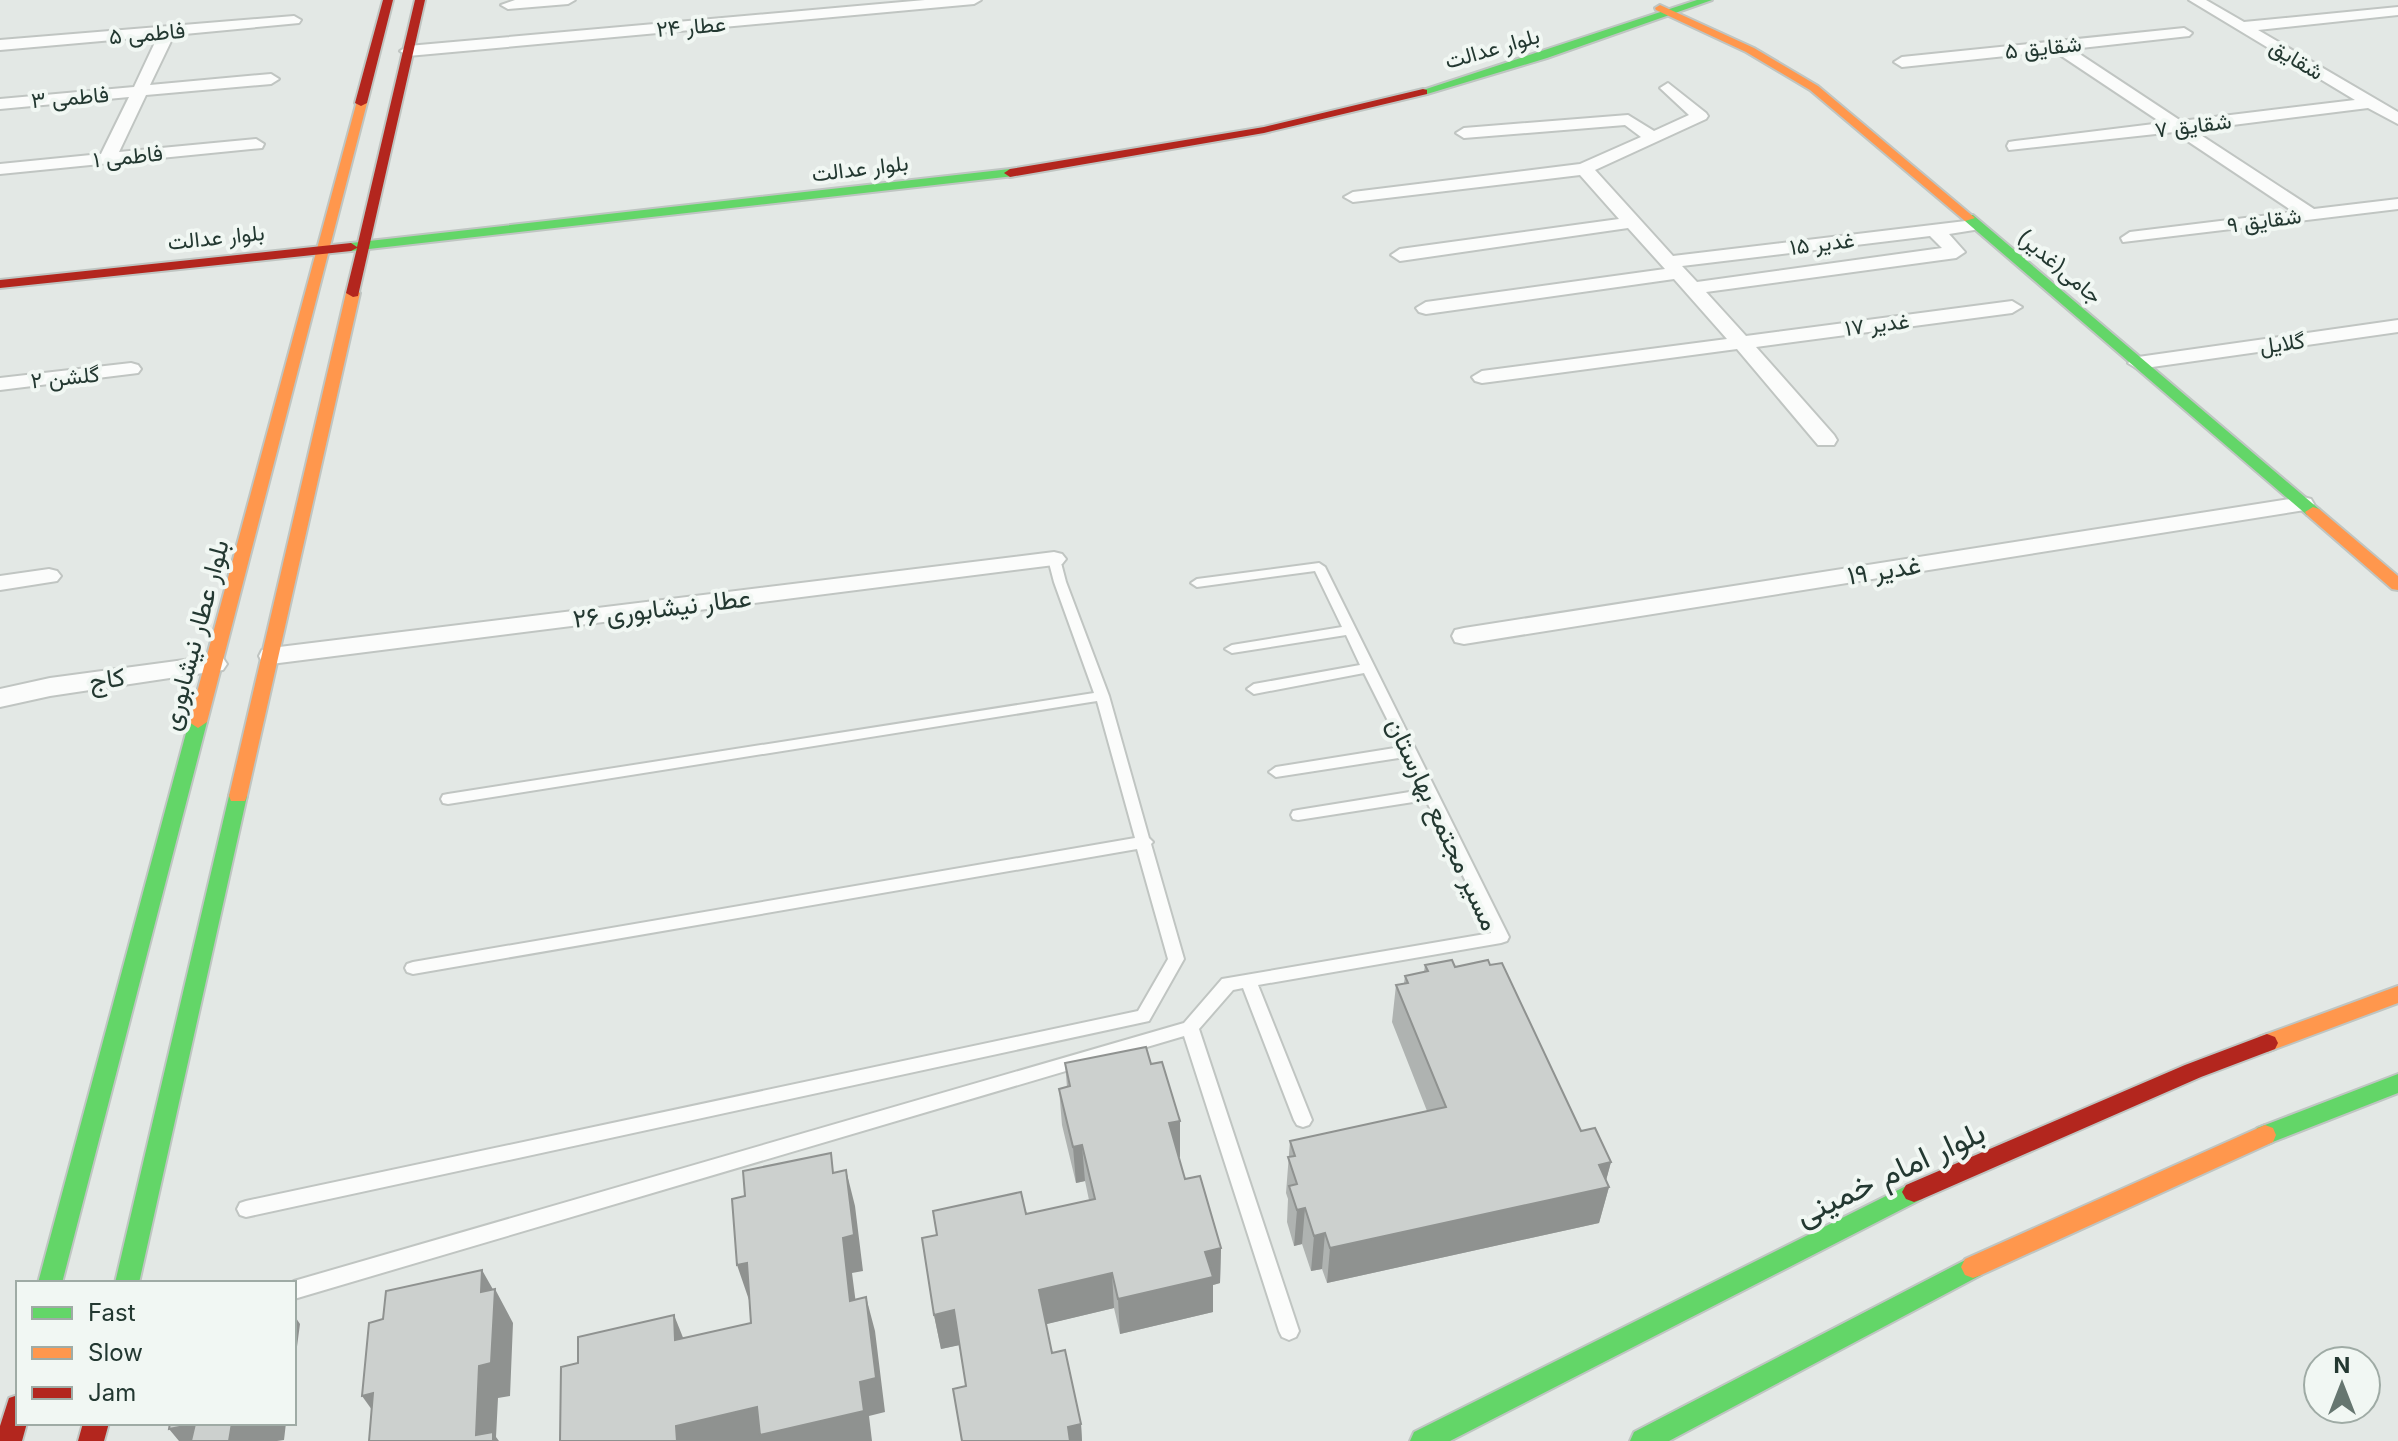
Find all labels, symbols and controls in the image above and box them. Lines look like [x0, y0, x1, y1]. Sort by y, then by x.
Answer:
street label: عطار ۲۴ [655, 10, 727, 43]
street label: فاطمی ۵ [108, 17, 186, 50]
street label: بلوار عدالت [1442, 22, 1543, 75]
street label: شقایق ۵ [2003, 30, 2083, 65]
street label: شقایق [2265, 33, 2328, 86]
street label: فاطمی ۳ [30, 81, 110, 114]
street label: شقایق ۷ [2153, 107, 2233, 144]
street label: فاطمی ۱ [92, 139, 164, 174]
street label: بلوار عدالت [810, 149, 910, 188]
street label: شقایق ۹ [2225, 202, 2303, 239]
street label: بلوار عدالت [166, 219, 266, 256]
street label: جامی(غدیر) [2012, 223, 2108, 310]
street label: غدیر ۱۵ [1788, 226, 1856, 261]
street label: غدیر ۱۷ [1843, 307, 1911, 342]
street label: گلایل [2258, 327, 2306, 359]
street label: گلشن ۲ [29, 360, 101, 395]
street label: بلوار عطار نیشابوری [154, 536, 236, 734]
street label: غدیر ۱۹ [1845, 548, 1923, 592]
street label: عطار نیشابوری ۲۶ [571, 581, 753, 635]
street label: کاج [87, 661, 127, 699]
street label: مسیر مجتمع بهارستان [1378, 712, 1506, 936]
street label: بلوار امام خمینی [1789, 1112, 1992, 1235]
legend [16, 1281, 296, 1425]
text: Fast [88, 1298, 136, 1327]
text: Slow [88, 1338, 143, 1367]
north arrow [2302, 1345, 2382, 1425]
text: N [2334, 1352, 2350, 1378]
text: Jam [88, 1378, 136, 1407]

